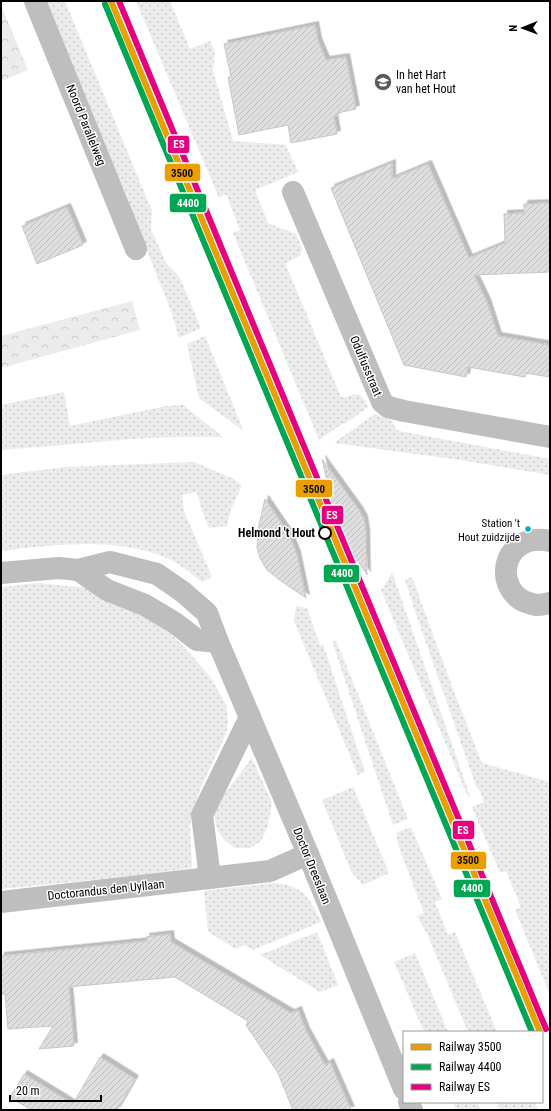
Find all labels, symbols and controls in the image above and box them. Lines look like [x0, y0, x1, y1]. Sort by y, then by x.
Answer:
north arrow [503, 8, 543, 48]
text: N [507, 24, 520, 32]
place label: In het Hart van het Hout [396, 68, 456, 96]
school or university icon: In het Hart van het Hout [373, 72, 393, 92]
street label: Noord Parallelweg [63, 82, 109, 168]
line badge: ES [167, 135, 190, 154]
text: ES [173, 138, 185, 151]
line badge: 3500 [164, 163, 201, 182]
text: 3500 [171, 167, 194, 180]
line badge: 4400 [169, 193, 207, 213]
text: 4400 [177, 197, 200, 210]
street label: Odulfusstraat [347, 334, 385, 399]
line badge: 3500 [295, 479, 333, 498]
text: 3500 [303, 483, 326, 496]
line badge: ES [321, 505, 344, 525]
text: ES [326, 509, 338, 522]
place label: Station 't Hout zuidzijde [458, 517, 520, 544]
marker: Station 't Hout zuidzijde [523, 524, 533, 534]
place label: Helmond 't Hout [238, 526, 315, 540]
marker: Helmond 't Hout [318, 526, 332, 540]
line badge: 4400 [323, 564, 360, 583]
text: 4400 [331, 567, 354, 580]
line badge: ES [452, 820, 475, 840]
text: ES [457, 824, 469, 837]
street label: Doctor Dreeslaan [290, 826, 334, 907]
line badge: 3500 [450, 851, 487, 870]
text: 3500 [457, 854, 480, 867]
street label: Doctorandus den Uyllaan [47, 877, 165, 903]
line badge: 4400 [453, 879, 491, 898]
text: 4400 [461, 882, 484, 895]
legend [403, 1031, 543, 1103]
text: Railway 3500 [439, 1040, 502, 1054]
text: Railway 4400 [439, 1060, 502, 1074]
scale bar [10, 1077, 101, 1103]
text: Railway ES [439, 1080, 490, 1094]
text: 20 m [16, 1084, 40, 1098]

